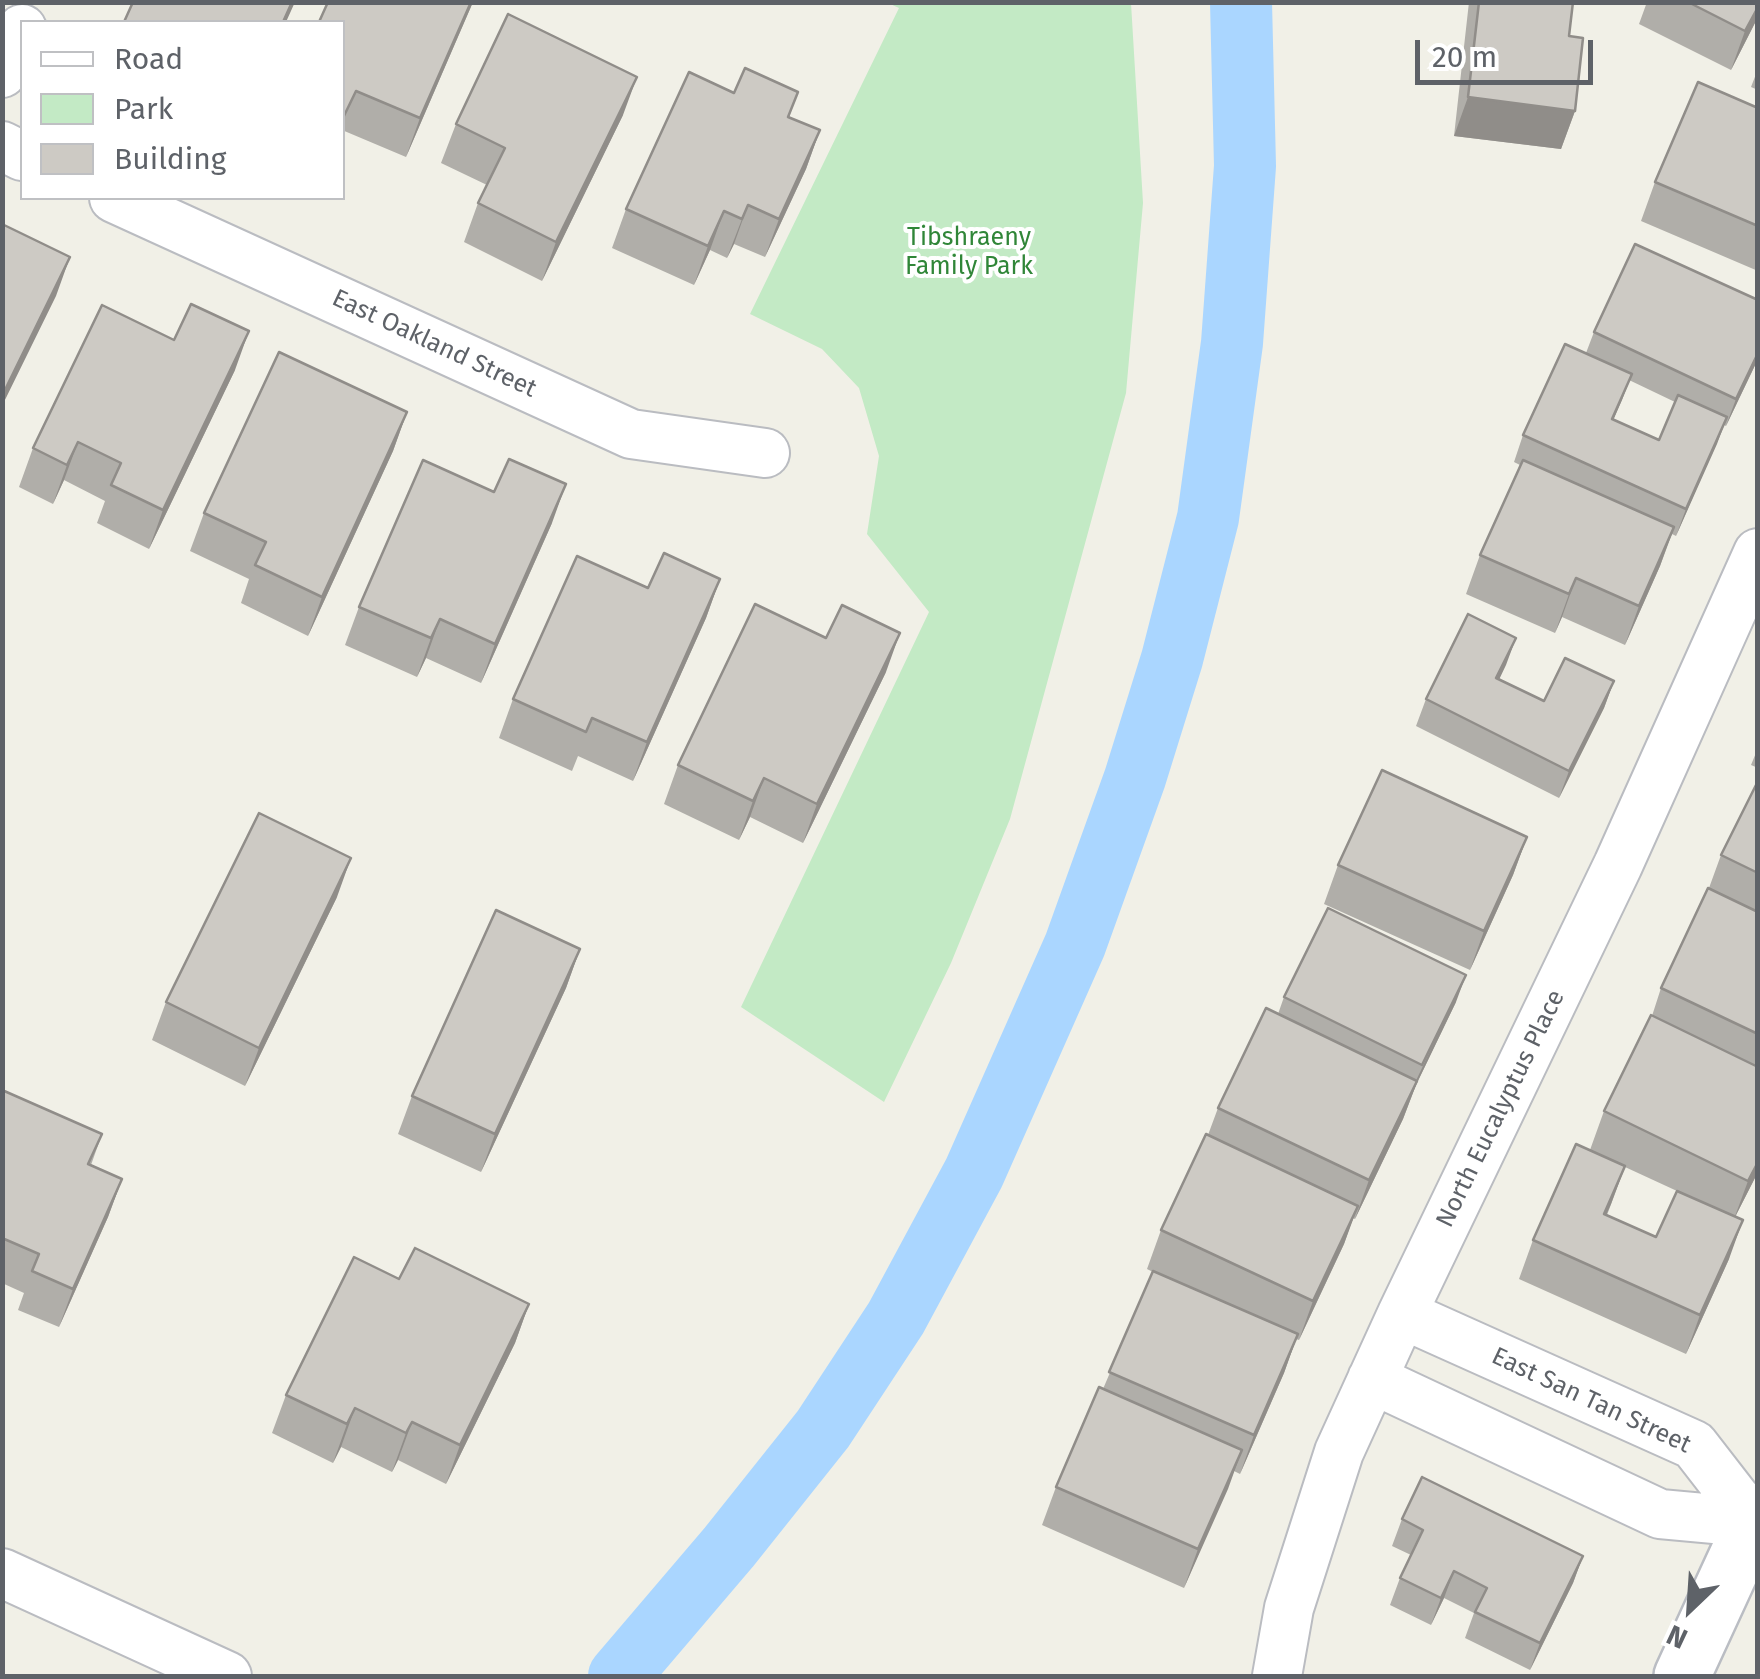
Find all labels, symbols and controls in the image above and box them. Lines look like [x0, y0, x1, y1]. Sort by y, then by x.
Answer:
legend [20, 20, 345, 200]
scale bar [1420, 20, 1598, 82]
text: 20 m [1432, 39, 1497, 75]
text: Road [114, 41, 183, 77]
text: Park [114, 91, 173, 127]
text: Building [114, 141, 226, 177]
park label: Tibshraeny Family Park [905, 223, 1033, 282]
street label: East Oakland Street [327, 283, 541, 405]
street label: North Eucalyptus Place [1430, 985, 1572, 1233]
street label: East San Tan Street [1486, 1342, 1696, 1460]
north arrow [1640, 1559, 1740, 1659]
text: N [1662, 1618, 1693, 1656]

